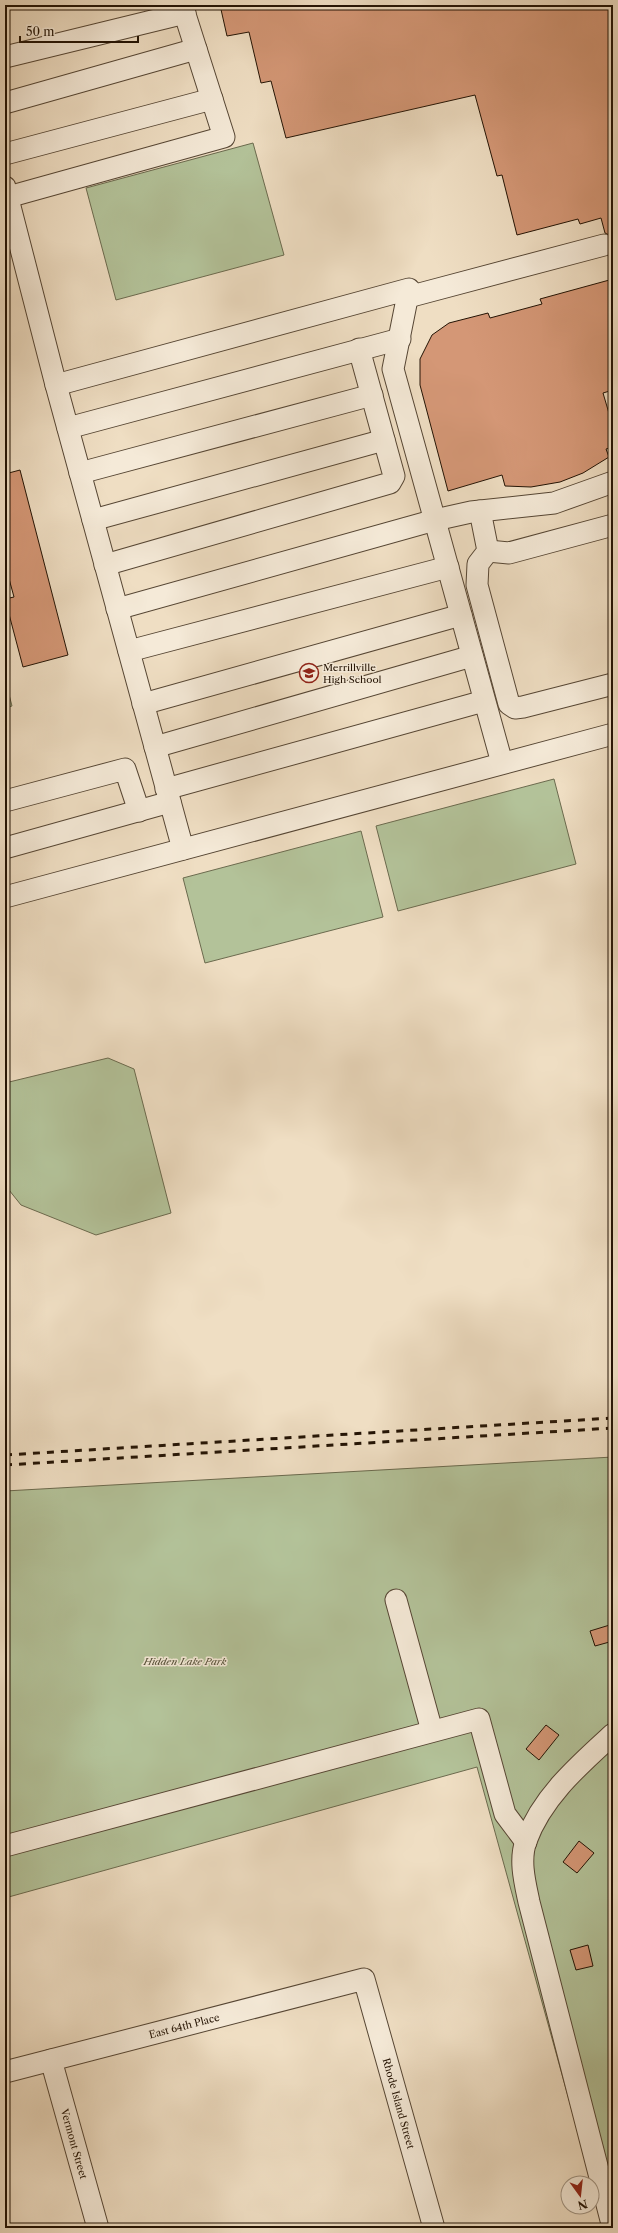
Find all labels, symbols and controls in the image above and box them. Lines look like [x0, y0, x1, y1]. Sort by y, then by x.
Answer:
scale bar [20, 18, 138, 44]
text: 50 m [26, 24, 55, 39]
place label: Merrillville High School [323, 661, 382, 686]
school or university icon: Merrillville High School [298, 662, 320, 684]
park label: Hidden Lake Park [143, 1655, 227, 1668]
street label: East 64th Place [147, 2011, 221, 2041]
street label: Rhode Island Street [380, 2057, 418, 2151]
street label: Vermont Street [58, 2106, 90, 2181]
north arrow [560, 2175, 600, 2215]
text: N [576, 2197, 589, 2213]

